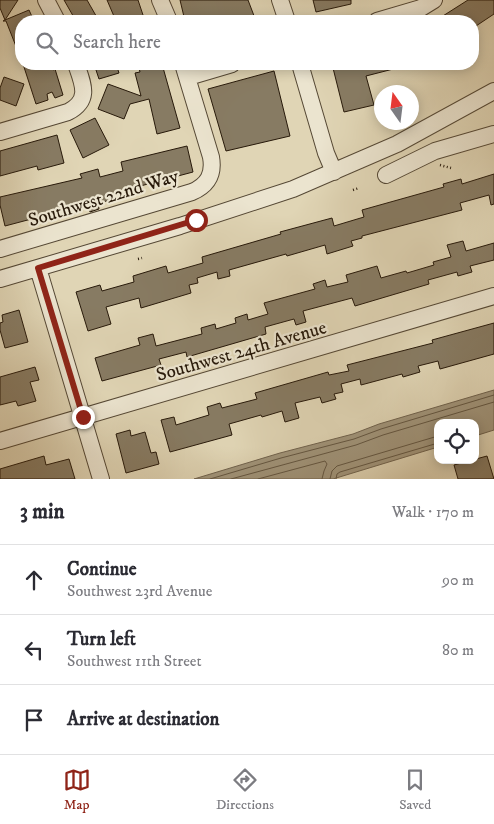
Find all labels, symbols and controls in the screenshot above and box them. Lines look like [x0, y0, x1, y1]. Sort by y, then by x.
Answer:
search box [15, 15, 479, 70]
icon: search [33, 29, 61, 57]
text: Search here [73, 31, 161, 54]
north arrow [374, 85, 419, 130]
street label: Southwest 22nd Way [25, 164, 182, 232]
route start [185, 209, 208, 232]
street label: Southwest 24th Avenue [154, 316, 329, 387]
route end [72, 406, 95, 429]
map controls [434, 419, 479, 464]
button: locate [434, 419, 479, 464]
text: 3 min [20, 499, 65, 525]
text: Walk · 170 m [392, 502, 474, 522]
text: Continue [67, 558, 137, 581]
icon: ahead [20, 566, 48, 594]
text: 90 m [442, 570, 474, 590]
text: Southwest 23rd Avenue [67, 581, 212, 601]
text: Turn left [67, 628, 136, 651]
icon: left [20, 636, 48, 664]
text: 80 m [442, 640, 474, 660]
text: Southwest 11th Street [67, 651, 202, 671]
icon: arrive [20, 706, 48, 734]
text: Arrive at destination [67, 708, 219, 731]
tab: Map [63, 766, 91, 814]
tab: Directions [216, 766, 274, 814]
tab: Saved [399, 766, 431, 814]

